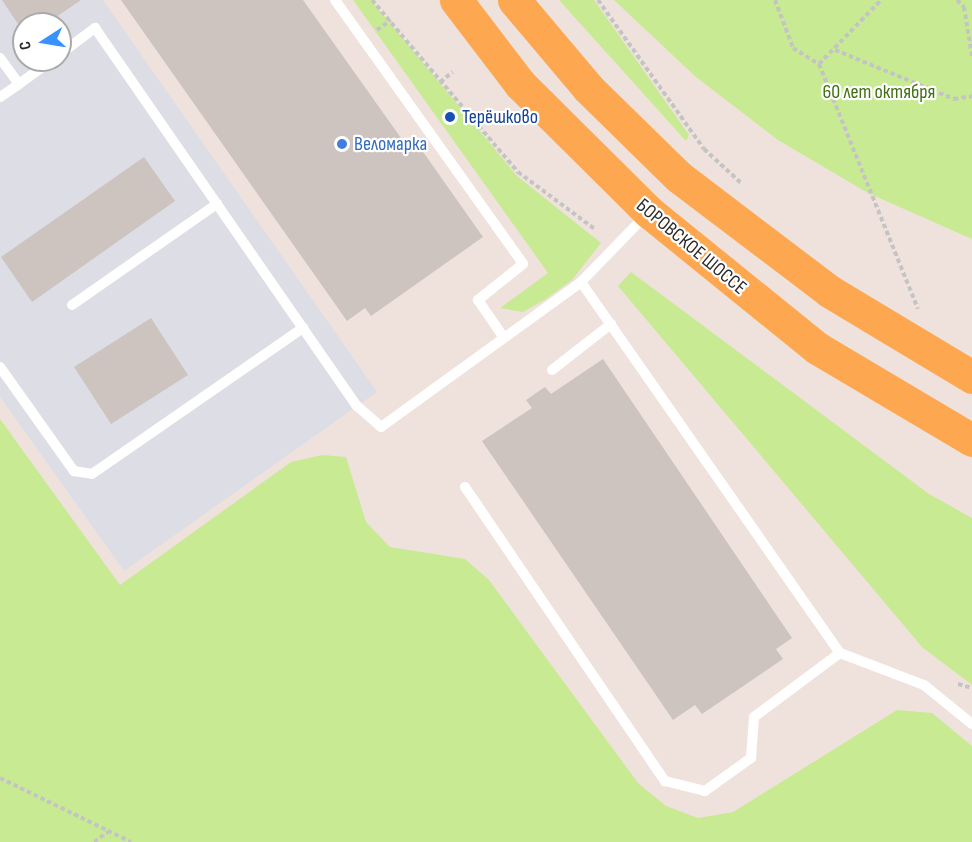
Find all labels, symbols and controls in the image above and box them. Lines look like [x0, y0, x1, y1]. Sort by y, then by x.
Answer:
north arrow [12, 12, 72, 72]
text: С [16, 39, 36, 51]
park label: 60 лет октября [823, 80, 935, 104]
place label: Терёшково [462, 105, 538, 129]
marker: Терёшково [443, 110, 457, 124]
place label: Веломарка [354, 132, 427, 156]
marker: Веломарка [335, 137, 349, 151]
street label: БОРОВСКОЕ ШОССЕ [631, 194, 751, 300]

